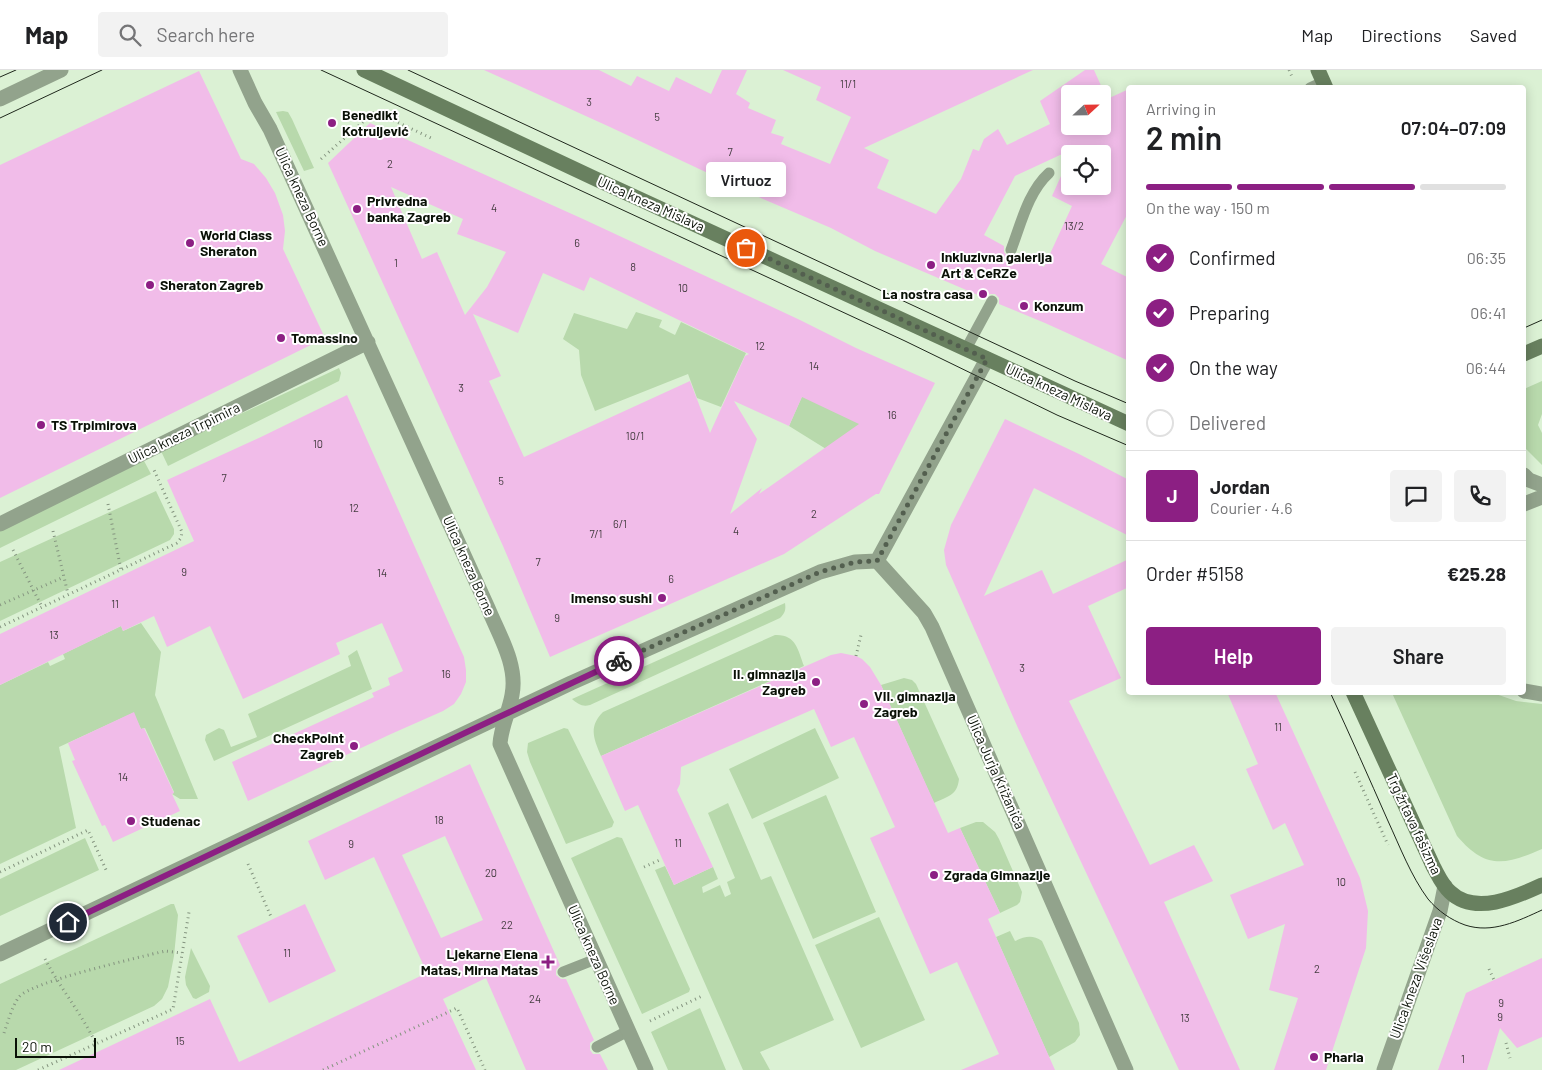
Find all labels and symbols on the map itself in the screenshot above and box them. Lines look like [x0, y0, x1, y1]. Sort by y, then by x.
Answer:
house number: 11/1 [840, 77, 856, 90]
north arrow [1061, 85, 1111, 135]
house number: 3 [586, 95, 592, 108]
place label: Benedikt Kotruljević [342, 106, 409, 139]
house number: 5 [654, 110, 660, 123]
marker: Benedikt Kotruljević [326, 117, 338, 129]
street label: Ulica kneza Borne [272, 144, 333, 249]
house number: 7 [727, 145, 733, 158]
house number: 2 [387, 157, 393, 170]
callout: Virtuoz [706, 163, 786, 198]
street label: Ulica kneza Mislava [595, 172, 707, 235]
place label: Privredna banka Zagreb [367, 192, 451, 225]
house number: 4 [491, 201, 497, 214]
marker: Privredna banka Zagreb [351, 203, 363, 215]
house number: 13/2 [1064, 219, 1084, 232]
place label: World Class Sheraton [200, 226, 272, 259]
pin [725, 227, 767, 269]
house number: 6 [574, 236, 580, 249]
marker: World Class Sheraton [184, 237, 196, 249]
place label: Inkluzivna galerija Art & CeRZe [941, 248, 1052, 281]
house number: 1 [394, 256, 398, 269]
marker: Inkluzivna galerija Art & CeRZe [925, 259, 937, 271]
house number: 8 [630, 260, 636, 273]
place label: Sheraton Zagreb [160, 276, 263, 293]
marker: Sheraton Zagreb [144, 279, 156, 291]
house number: 10 [678, 281, 688, 294]
place label: La nostra casa [882, 285, 973, 302]
marker: La nostra casa [977, 288, 989, 300]
place label: Konzum [1034, 297, 1084, 314]
marker: Konzum [1018, 300, 1030, 312]
place label: Tomassino [291, 329, 358, 346]
marker: Tomassino [275, 332, 287, 344]
house number: 12 [755, 339, 765, 352]
house number: 14 [809, 359, 819, 372]
street label: Ulica kneza Mislava [1003, 359, 1115, 424]
house number: 3 [458, 381, 464, 394]
street label: Ulica kneza Trpimira [125, 398, 242, 467]
house number: 16 [887, 408, 897, 421]
place label: TS Trpimirova [51, 416, 137, 433]
marker: TS Trpimirova [35, 419, 47, 431]
house number: 10/1 [626, 429, 644, 442]
house number: 10 [313, 437, 323, 450]
house number: 7 [221, 471, 227, 484]
house number: 5 [498, 474, 504, 487]
house number: 12 [349, 501, 359, 514]
house number: 2 [811, 507, 817, 520]
street label: Ulica kneza Borne [440, 513, 499, 618]
house number: 6/1 [613, 517, 627, 530]
house number: 4 [733, 524, 739, 537]
house number: 7/1 [590, 527, 602, 540]
house number: 7 [535, 555, 541, 568]
house number: 9 [181, 565, 187, 578]
house number: 14 [377, 566, 387, 579]
house number: 6 [668, 572, 674, 585]
place label: Imenso sushi [571, 589, 652, 606]
marker: Imenso sushi [656, 592, 668, 604]
house number: 11 [111, 597, 119, 610]
house number: 9 [554, 611, 560, 624]
house number: 13 [49, 628, 59, 641]
courier [594, 636, 644, 686]
house number: 3 [1019, 661, 1025, 674]
place label: II. gimnazija Zagreb [733, 665, 806, 698]
house number: 16 [441, 667, 451, 680]
marker: II. gimnazija Zagreb [810, 676, 822, 688]
place label: VII. gimnazija Zagreb [874, 687, 956, 720]
marker: VII. gimnazija Zagreb [858, 698, 870, 710]
street label: Ulica Jurja Križanića [964, 712, 1029, 832]
house number: 11 [1274, 720, 1282, 733]
place label: CheckPoint Zagreb [273, 729, 344, 762]
marker: CheckPoint Zagreb [348, 740, 360, 752]
house number: 14 [118, 770, 128, 783]
street label: Trg žrtava fašizma [1384, 770, 1445, 877]
place label: Studenac [141, 812, 201, 829]
house number: 18 [434, 813, 444, 826]
marker: Studenac [125, 815, 137, 827]
house number: 11 [674, 836, 682, 849]
house number: 9 [348, 837, 354, 850]
house number: 20 [485, 866, 497, 879]
place label: Zgrada Gimnazije [944, 866, 1051, 883]
marker: Zgrada Gimnazije [928, 869, 940, 881]
house number: 10 [1336, 875, 1346, 888]
pin [47, 901, 89, 943]
street label: Ulica kneza Borne [565, 902, 624, 1007]
street label: Ulica kneza Višeslava [1386, 915, 1445, 1041]
house number: 22 [501, 918, 513, 931]
place label: Ljekarne Elena Matas, Mirna Matas [421, 945, 538, 978]
house number: 11 [283, 946, 291, 959]
marker: Ljekarne Elena Matas, Mirna Matas [542, 956, 554, 968]
house number: 2 [1314, 962, 1320, 975]
house number: 24 [529, 992, 541, 1005]
house number: 9 [1498, 996, 1504, 1009]
house number: 9 [1497, 1010, 1503, 1023]
house number: 13 [1180, 1011, 1190, 1024]
house number: 15 [175, 1034, 185, 1047]
scale bar [15, 1035, 96, 1058]
place label: Pharia [1324, 1048, 1364, 1065]
marker: Pharia [1308, 1051, 1320, 1063]
house number: 1 [1461, 1052, 1465, 1065]

